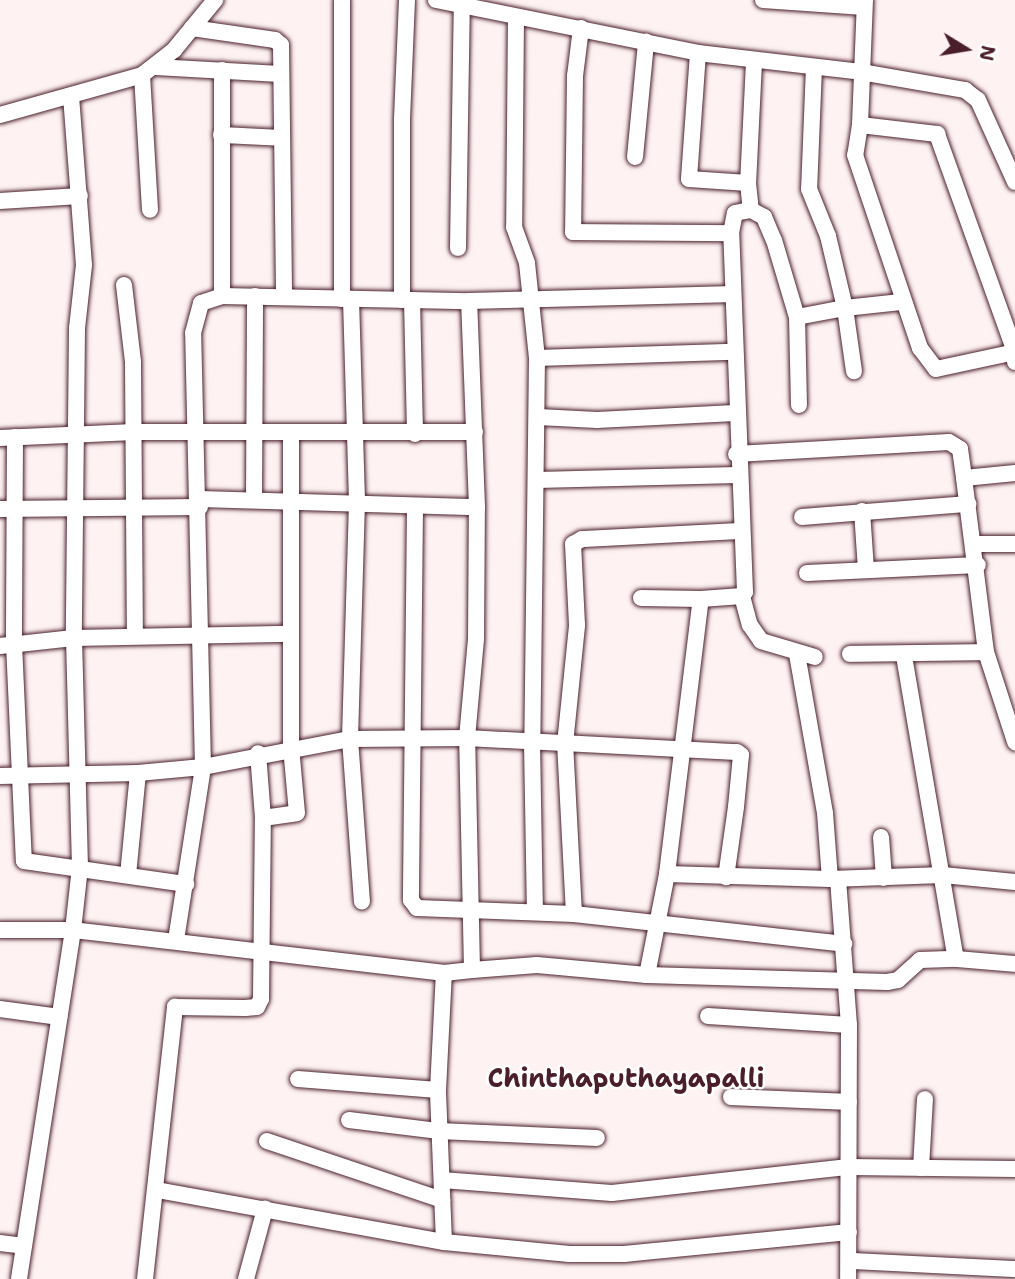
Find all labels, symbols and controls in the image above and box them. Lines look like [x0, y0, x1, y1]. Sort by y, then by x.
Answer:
north arrow [931, 14, 1001, 84]
text: N [973, 43, 1001, 63]
district label: Chinthaputhayapalli [488, 1062, 764, 1094]

